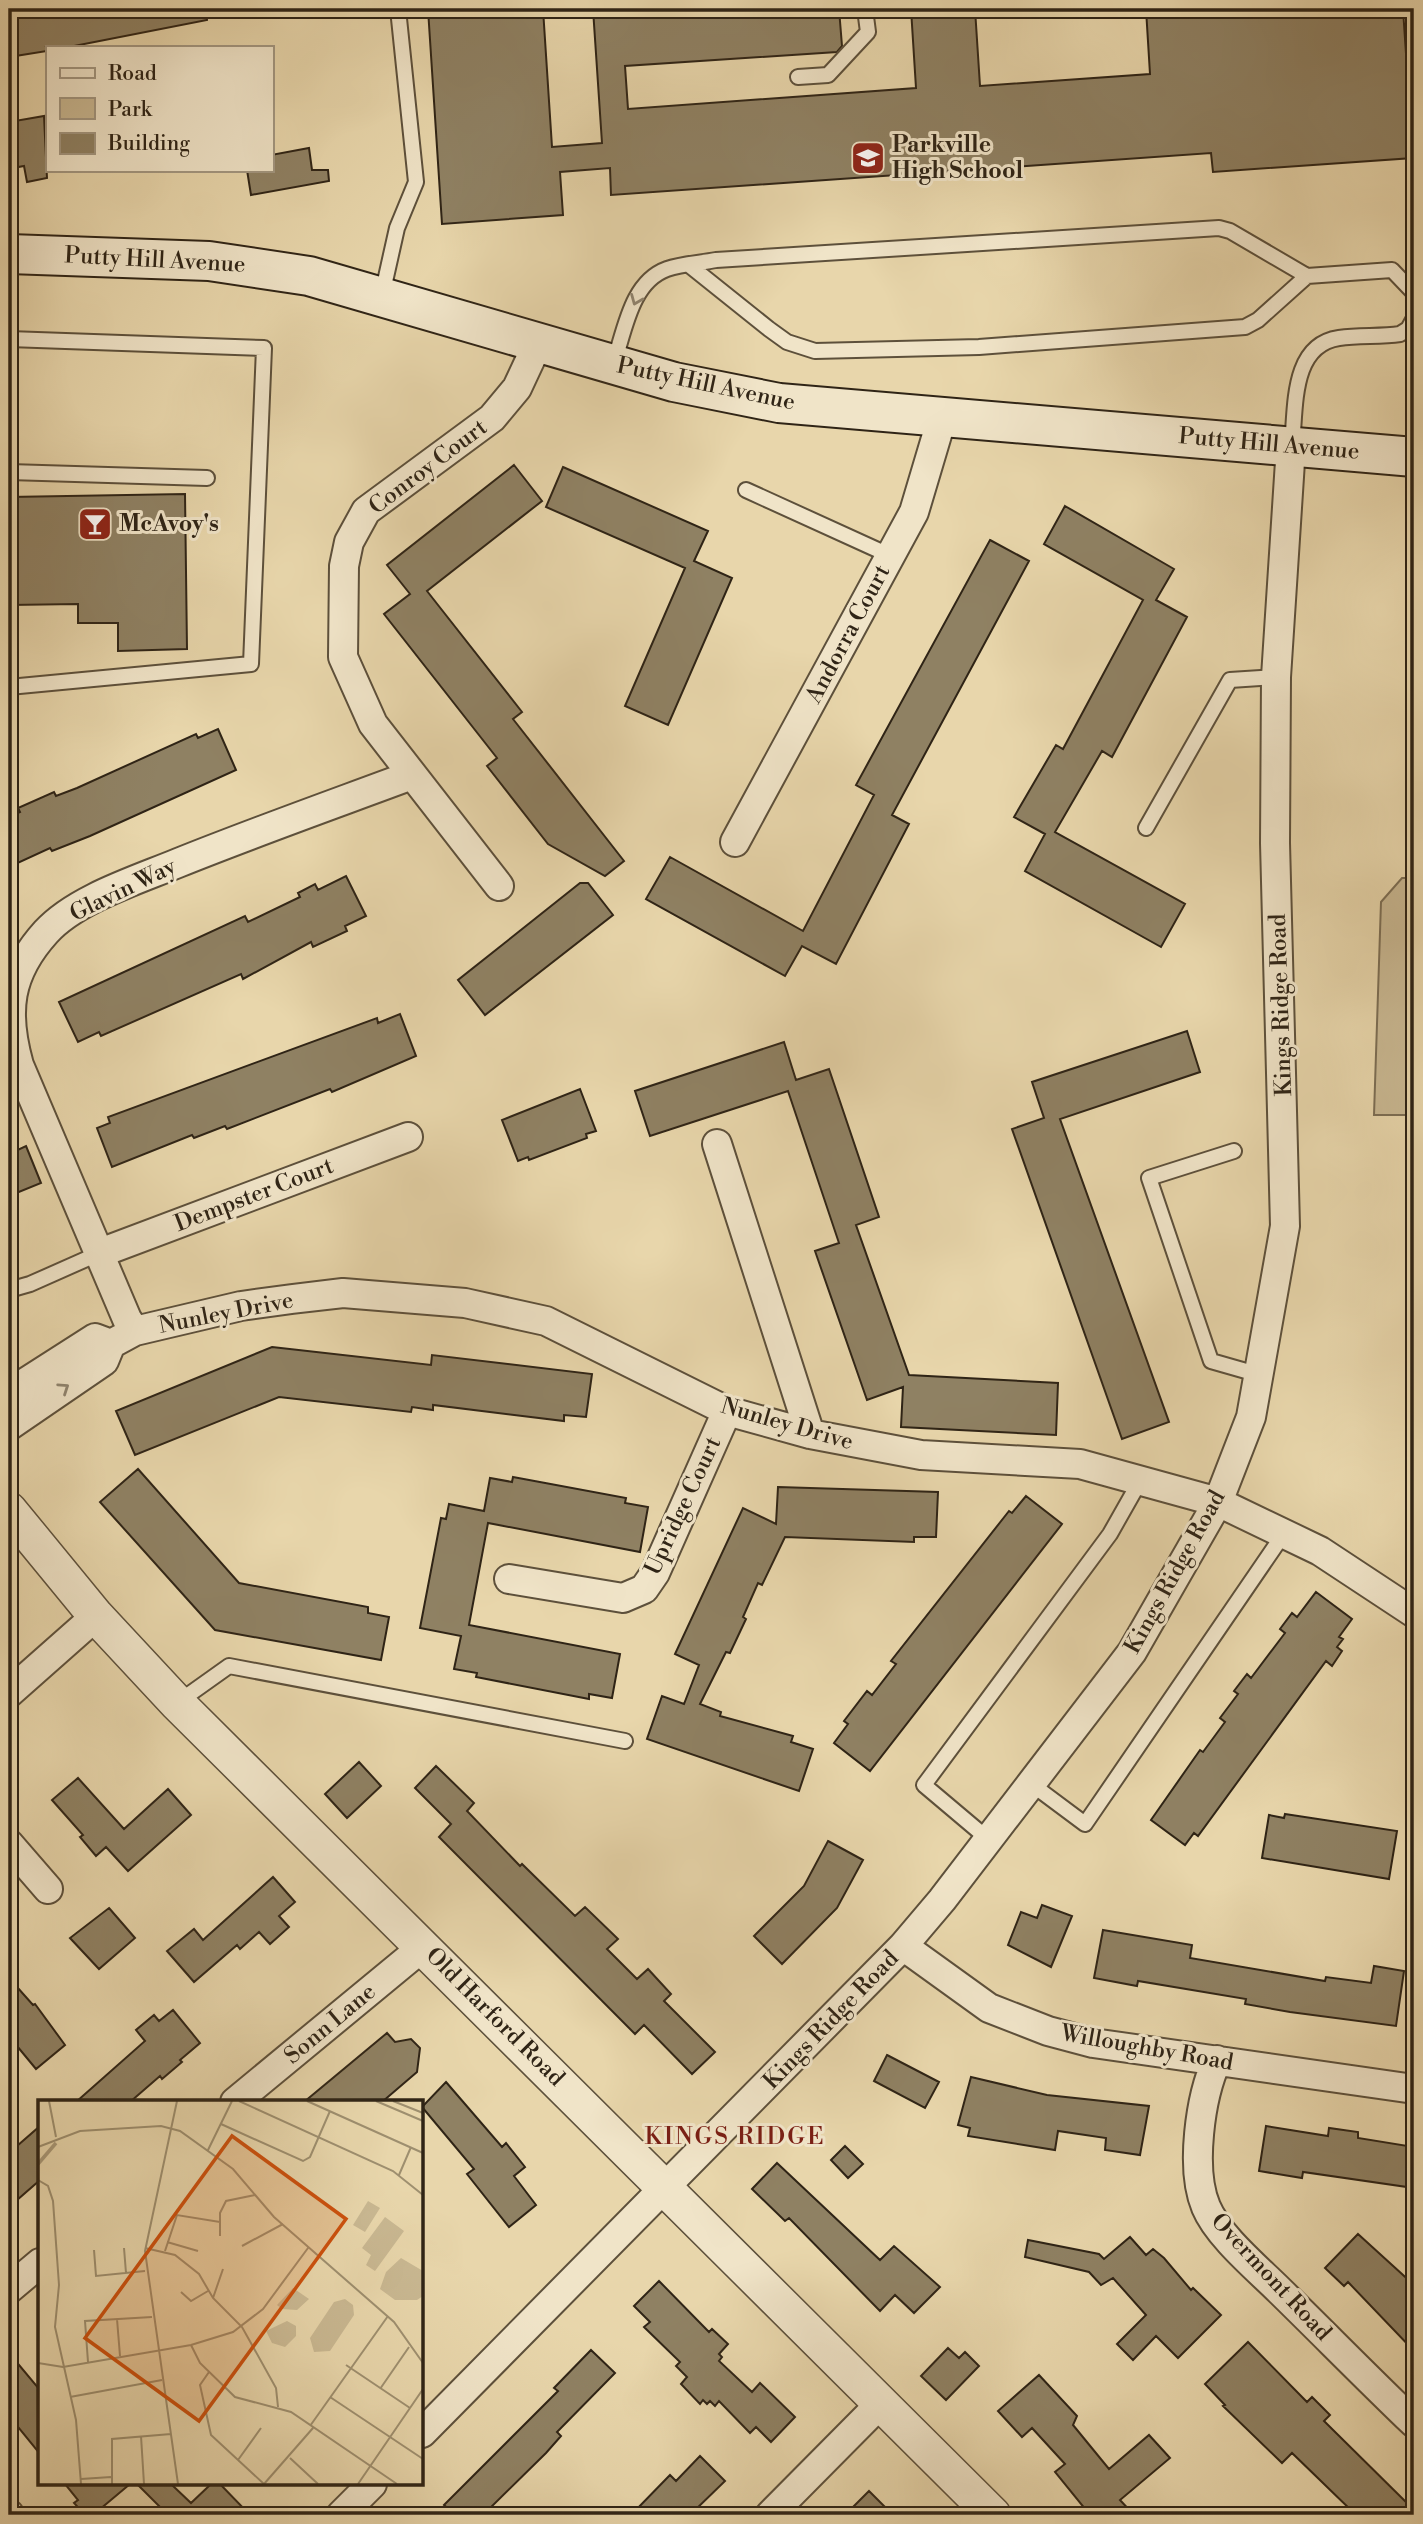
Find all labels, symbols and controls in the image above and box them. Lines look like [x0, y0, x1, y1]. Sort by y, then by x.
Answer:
legend [46, 46, 273, 172]
text: Road [108, 61, 157, 87]
text: Park [108, 97, 153, 123]
text: Building [107, 131, 190, 157]
place label: Parkville High School [892, 131, 1023, 185]
school or university icon: Parkville High School [849, 139, 887, 177]
street label: Putty Hill Avenue [64, 241, 246, 279]
one-way arrow [631, 293, 645, 305]
street label: Putty Hill Avenue [614, 351, 798, 417]
street label: Conroy Court [363, 413, 493, 521]
street label: Putty Hill Avenue [1177, 422, 1361, 466]
bar icon: McAvoy's [76, 505, 114, 543]
place label: McAvoy's [119, 510, 219, 538]
street label: Andorra Court [799, 560, 896, 709]
street label: Glavin Way [65, 852, 181, 928]
street label: Kings Ridge Road [1264, 913, 1298, 1097]
street label: Dempster Court [171, 1152, 337, 1238]
street label: Nunley Drive [156, 1286, 296, 1340]
one-way arrow [56, 1384, 69, 1396]
street label: Nunley Drive [718, 1392, 856, 1456]
street label: Upridge Court [639, 1432, 727, 1580]
street label: Kings Ridge Road [1118, 1485, 1232, 1659]
street label: Old Harford Road [420, 1942, 570, 2092]
street label: Kings Ridge Road [757, 1945, 905, 2095]
street label: Sonn Lane [279, 1978, 381, 2070]
street label: Willoughby Road [1057, 2019, 1236, 2077]
inset map [38, 2100, 424, 2486]
district label: KINGS RIDGE [644, 2122, 826, 2152]
street label: Overmont Road [1205, 2207, 1337, 2347]

